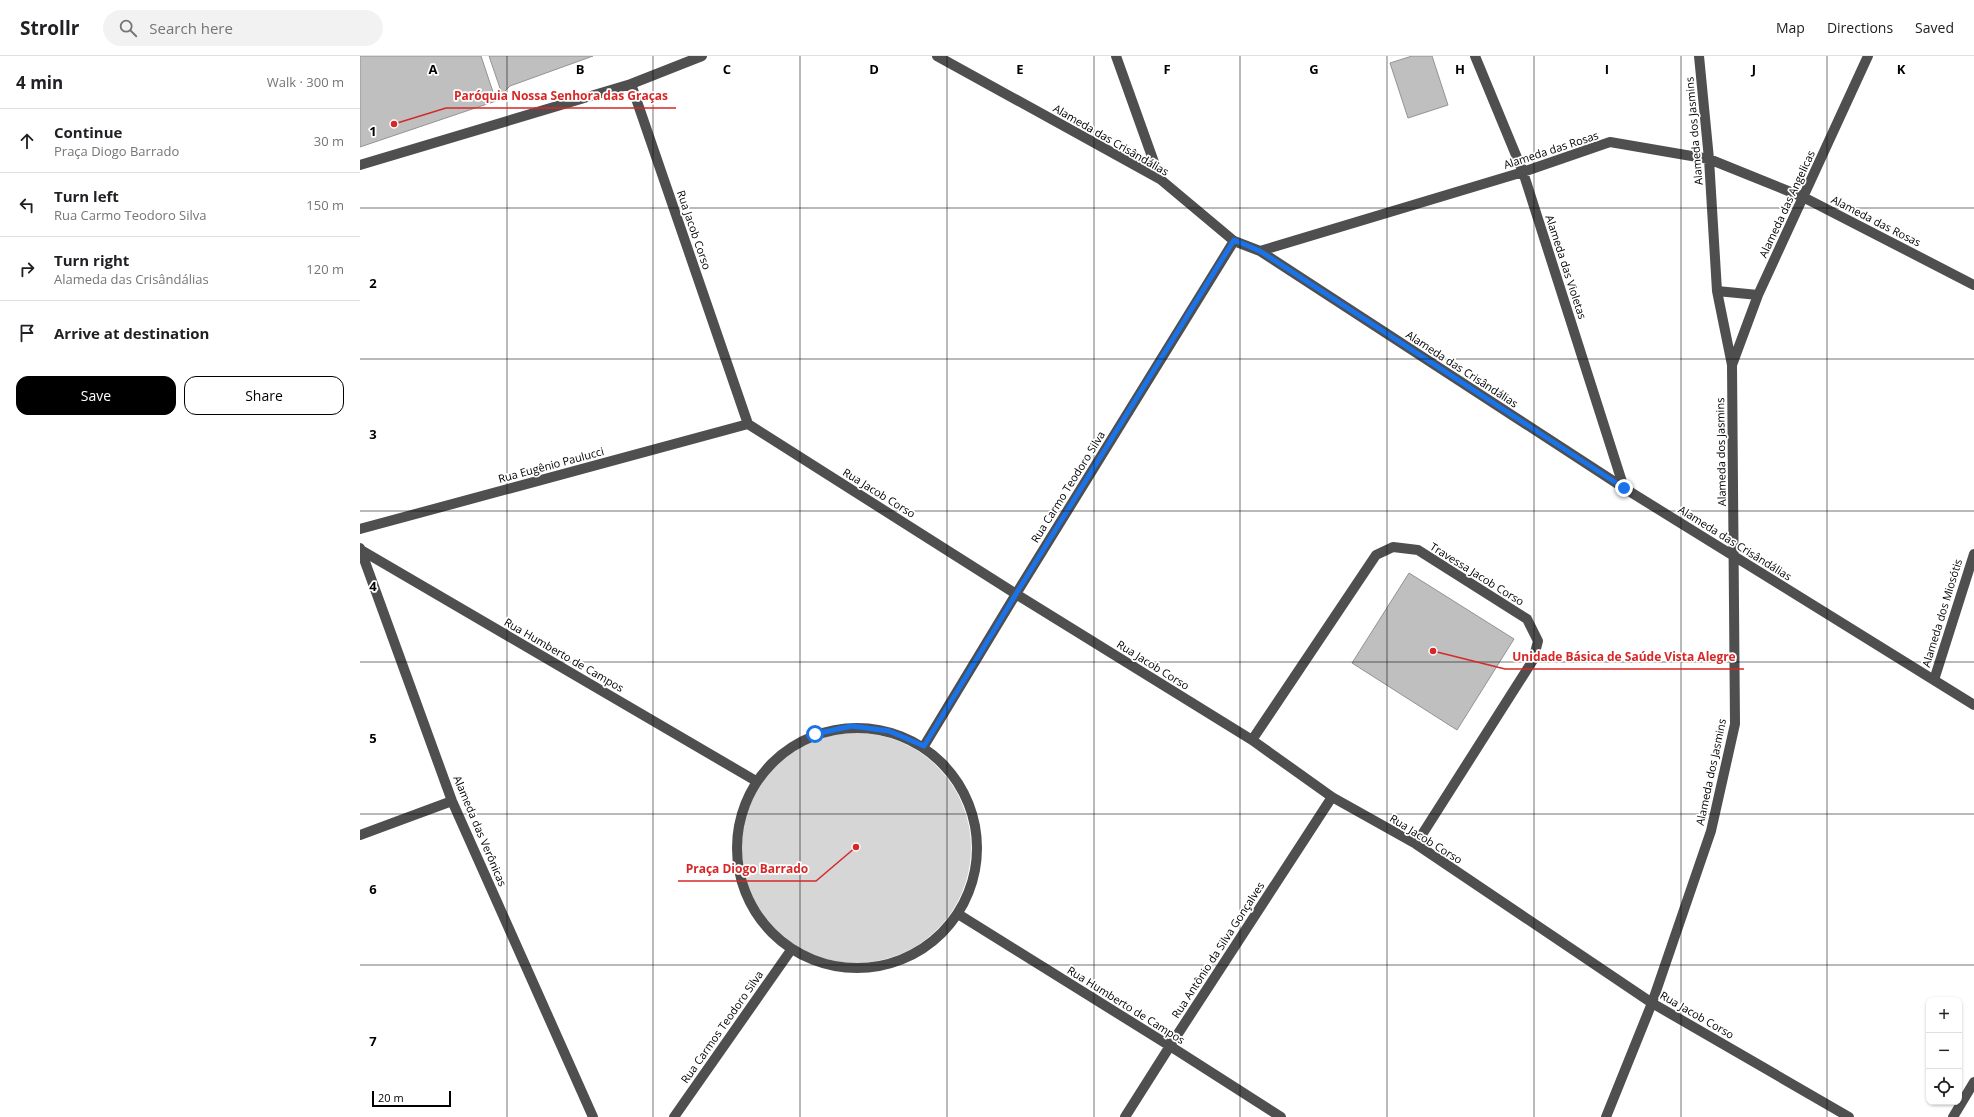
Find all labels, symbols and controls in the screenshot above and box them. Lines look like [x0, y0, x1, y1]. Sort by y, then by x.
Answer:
search box [103, 10, 383, 46]
text: Strollr [20, 15, 79, 41]
icon: search [117, 17, 139, 39]
text: Search here [149, 18, 233, 38]
text: Map [1776, 18, 1805, 37]
text: Directions [1827, 18, 1893, 37]
text: Saved [1915, 18, 1954, 37]
text: A [429, 60, 438, 78]
text: B [576, 60, 585, 78]
text: C [723, 60, 731, 78]
text: D [869, 60, 879, 78]
text: E [1016, 60, 1024, 78]
text: F [1163, 60, 1171, 78]
text: G [1309, 60, 1319, 78]
text: H [1455, 60, 1465, 78]
text: I [1605, 60, 1609, 78]
text: J [1751, 60, 1756, 78]
text: K [1897, 60, 1906, 78]
text: 4 min [16, 71, 63, 94]
text: Walk · 300 m [267, 73, 344, 91]
street label: Alameda dos Jasmins [1681, 76, 1706, 186]
callout: Paróquia Nossa Senhora das Graças [446, 84, 676, 108]
text: Paróquia Nossa Senhora das Graças [454, 87, 668, 104]
street label: Alameda das Crisândálias [1051, 100, 1172, 179]
text: Continue [54, 122, 122, 142]
text: 1 [369, 122, 377, 140]
street label: Alameda das Rosas [1502, 127, 1600, 172]
icon: ahead [16, 130, 38, 152]
text: 30 m [314, 132, 344, 150]
text: Praça Diogo Barrado [54, 142, 179, 160]
street label: Alameda das Angelicas [1755, 148, 1818, 260]
text: Turn left [54, 186, 119, 206]
street label: Rua Jacob Corso [674, 188, 715, 272]
street label: Alameda das Rosas [1829, 191, 1924, 250]
icon: left [16, 194, 38, 216]
text: 150 m [306, 196, 344, 214]
text: Rua Carmo Teodoro Silva [54, 206, 207, 224]
street label: Alameda das Violetas [1542, 213, 1590, 321]
text: Turn right [54, 250, 129, 270]
icon: right [16, 258, 38, 280]
text: 120 m [306, 260, 344, 278]
text: Alameda das Crisândálias [54, 270, 209, 288]
text: 2 [369, 274, 377, 292]
icon: arrive [16, 322, 38, 344]
text: Arrive at destination [54, 323, 209, 343]
street label: Alameda das Crisândálias [1403, 327, 1521, 411]
button: Save [16, 376, 176, 415]
button: Share [184, 376, 344, 415]
street label: Alameda dos Jasmins [1712, 398, 1729, 506]
text: 3 [369, 425, 377, 443]
street label: Rua Carmo Teodoro Silva [1027, 428, 1108, 545]
street label: Rua Eugênio Paulucci [496, 443, 605, 486]
street label: Rua Jacob Corso [840, 464, 919, 521]
route end [1615, 479, 1633, 497]
street label: Alameda das Crisândálias [1676, 502, 1795, 584]
street label: Travessa Jacob Corso [1427, 539, 1527, 609]
street label: Alameda dos Miosótis [1918, 557, 1965, 669]
text: 4 [369, 577, 377, 595]
street label: Rua Humberto de Campos [502, 614, 627, 695]
street label: Rua Jacob Corso [1114, 636, 1193, 693]
callout: Unidade Básica de Saúde Vista Alegre [1505, 645, 1744, 669]
text: Unidade Básica de Saúde Vista Alegre [1512, 648, 1736, 665]
street label: Alameda dos Jasmins [1692, 717, 1729, 827]
route start [806, 725, 824, 743]
text: 5 [369, 729, 377, 747]
street label: Alameda das Verônicas [450, 773, 511, 888]
street label: Rua Jacob Corso [1387, 810, 1466, 867]
callout: Praça Diogo Barrado [678, 857, 816, 881]
text: Praça Diogo Barrado [686, 860, 808, 877]
street label: Rua Antônio da Silva Gonçalves [1168, 879, 1267, 1021]
text: 6 [369, 880, 377, 898]
street label: Rua Humberto de Campos [1065, 962, 1188, 1047]
street label: Rua Carmos Teodoro Silva [677, 967, 766, 1086]
street label: Rua Jacob Corso [1658, 987, 1737, 1042]
map controls [1926, 997, 1962, 1105]
button: + [1926, 997, 1962, 1033]
text: 7 [369, 1032, 377, 1050]
button: − [1926, 1033, 1962, 1069]
button: locate [1926, 1069, 1962, 1105]
scale bar [372, 1089, 451, 1108]
text: 20 m [378, 1090, 404, 1105]

